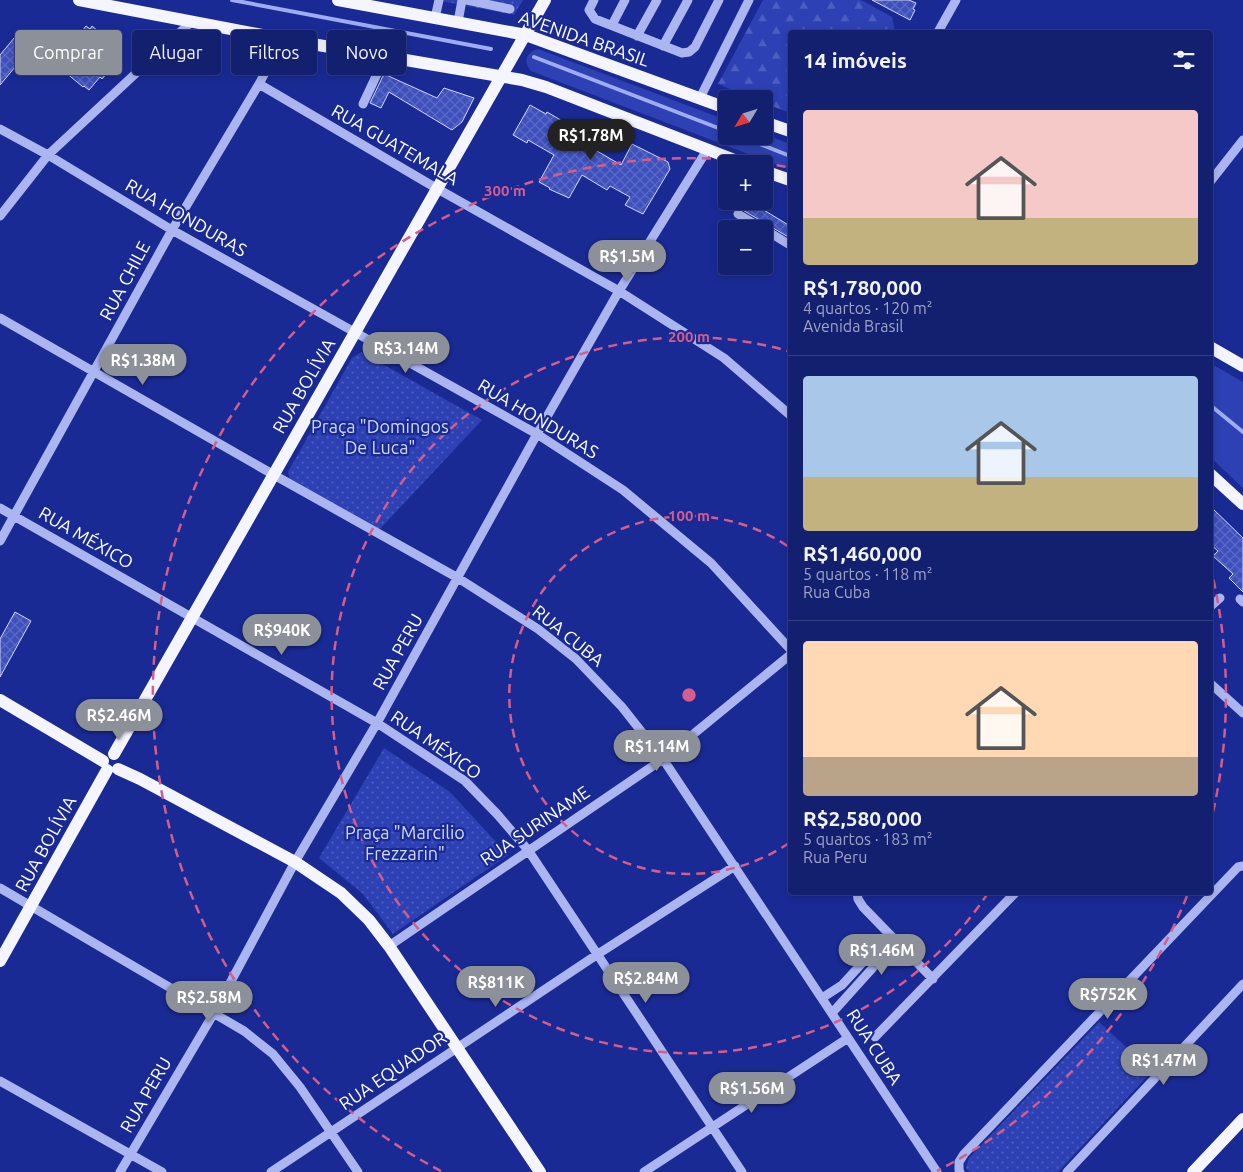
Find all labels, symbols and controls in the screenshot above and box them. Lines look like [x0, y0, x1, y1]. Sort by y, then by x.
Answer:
street label: AVENIDA BRASIL [517, 6, 652, 70]
chip: Comprar [15, 30, 122, 75]
chip: Alugar [132, 30, 221, 75]
chip: Filtros [231, 30, 317, 75]
chip: Novo [327, 30, 406, 75]
icon: filters [1170, 46, 1198, 74]
text: 14 imóveis [803, 48, 907, 72]
north arrow [718, 90, 772, 145]
map controls [718, 90, 773, 275]
street label: RUA GUATEMALA [329, 100, 463, 189]
pin: R$1.78M [545, 119, 637, 161]
text: R$1.78M [559, 126, 623, 144]
icon: home [956, 143, 1046, 233]
button: + [718, 155, 773, 210]
street label: RUA HONDURAS [122, 174, 251, 260]
text: 300 m [484, 182, 526, 199]
button: − [718, 220, 773, 275]
street label: RUA CHILE [95, 238, 153, 324]
pin: R$1.5M [586, 240, 668, 282]
text: R$1.5M [599, 247, 655, 265]
text: R$1,780,000 [803, 275, 922, 299]
text: 4 quartos · 120 m² [803, 299, 933, 317]
text: Avenida Brasil [803, 317, 904, 335]
text: 200 m [668, 328, 710, 345]
pin: R$3.14M [360, 332, 452, 374]
street label: RUA BOLÍVIA [267, 334, 338, 436]
text: R$3.14M [374, 339, 438, 357]
pin: R$1.38M [97, 344, 189, 386]
text: R$1.38M [111, 351, 175, 369]
street label: RUA HONDURAS [475, 374, 602, 462]
icon: home [956, 408, 1046, 498]
park label: Praça "Domingos De Luca" [311, 416, 449, 457]
street label: RUA MÉXICO [36, 501, 138, 572]
text: 100 m [668, 507, 710, 524]
text: R$1,460,000 [803, 541, 922, 565]
text: 5 quartos · 118 m² [803, 565, 933, 583]
text: Rua Cuba [803, 583, 870, 601]
street label: RUA CUBA [529, 600, 608, 670]
street label: RUA PERU [368, 610, 426, 693]
pin: R$940K [241, 614, 323, 656]
text: R$940K [253, 621, 311, 639]
icon: home [956, 673, 1046, 763]
centre of rings [680, 686, 698, 704]
pin: R$2.46M [73, 698, 165, 741]
street label: RUA MÉXICO [388, 705, 486, 783]
text: R$2.46M [87, 706, 151, 724]
pin: R$1.14M [611, 730, 703, 772]
text: R$1.14M [625, 737, 689, 755]
street label: RUA SURINAME [476, 781, 593, 869]
street label: RUA BOLÍVIA [10, 791, 80, 895]
text: R$2,580,000 [803, 806, 922, 830]
park label: Praça "Marcilio Frezzarin" [345, 822, 465, 863]
text: 5 quartos · 183 m² [803, 830, 933, 848]
text: Rua Peru [803, 848, 867, 866]
pin: R$1.46M [836, 934, 928, 976]
text: R$1.46M [850, 941, 914, 959]
pin: R$2.84M [600, 962, 692, 1004]
pin: R$811K [455, 966, 537, 1008]
text: R$2.84M [614, 969, 678, 987]
text: R$811K [467, 973, 525, 991]
pin: R$752K [1067, 978, 1149, 1020]
pin: R$2.58M [163, 980, 255, 1023]
text: R$752K [1079, 985, 1137, 1003]
text: R$2.58M [177, 988, 241, 1006]
street label: RUA CUBA [843, 1005, 907, 1088]
street label: RUA EQUADOR [335, 1027, 450, 1114]
pin: R$1.47M [1118, 1044, 1210, 1086]
text: R$1.47M [1132, 1051, 1196, 1069]
street label: RUA PERU [116, 1053, 175, 1136]
pin: R$1.56M [706, 1072, 798, 1114]
text: R$1.56M [720, 1079, 784, 1097]

